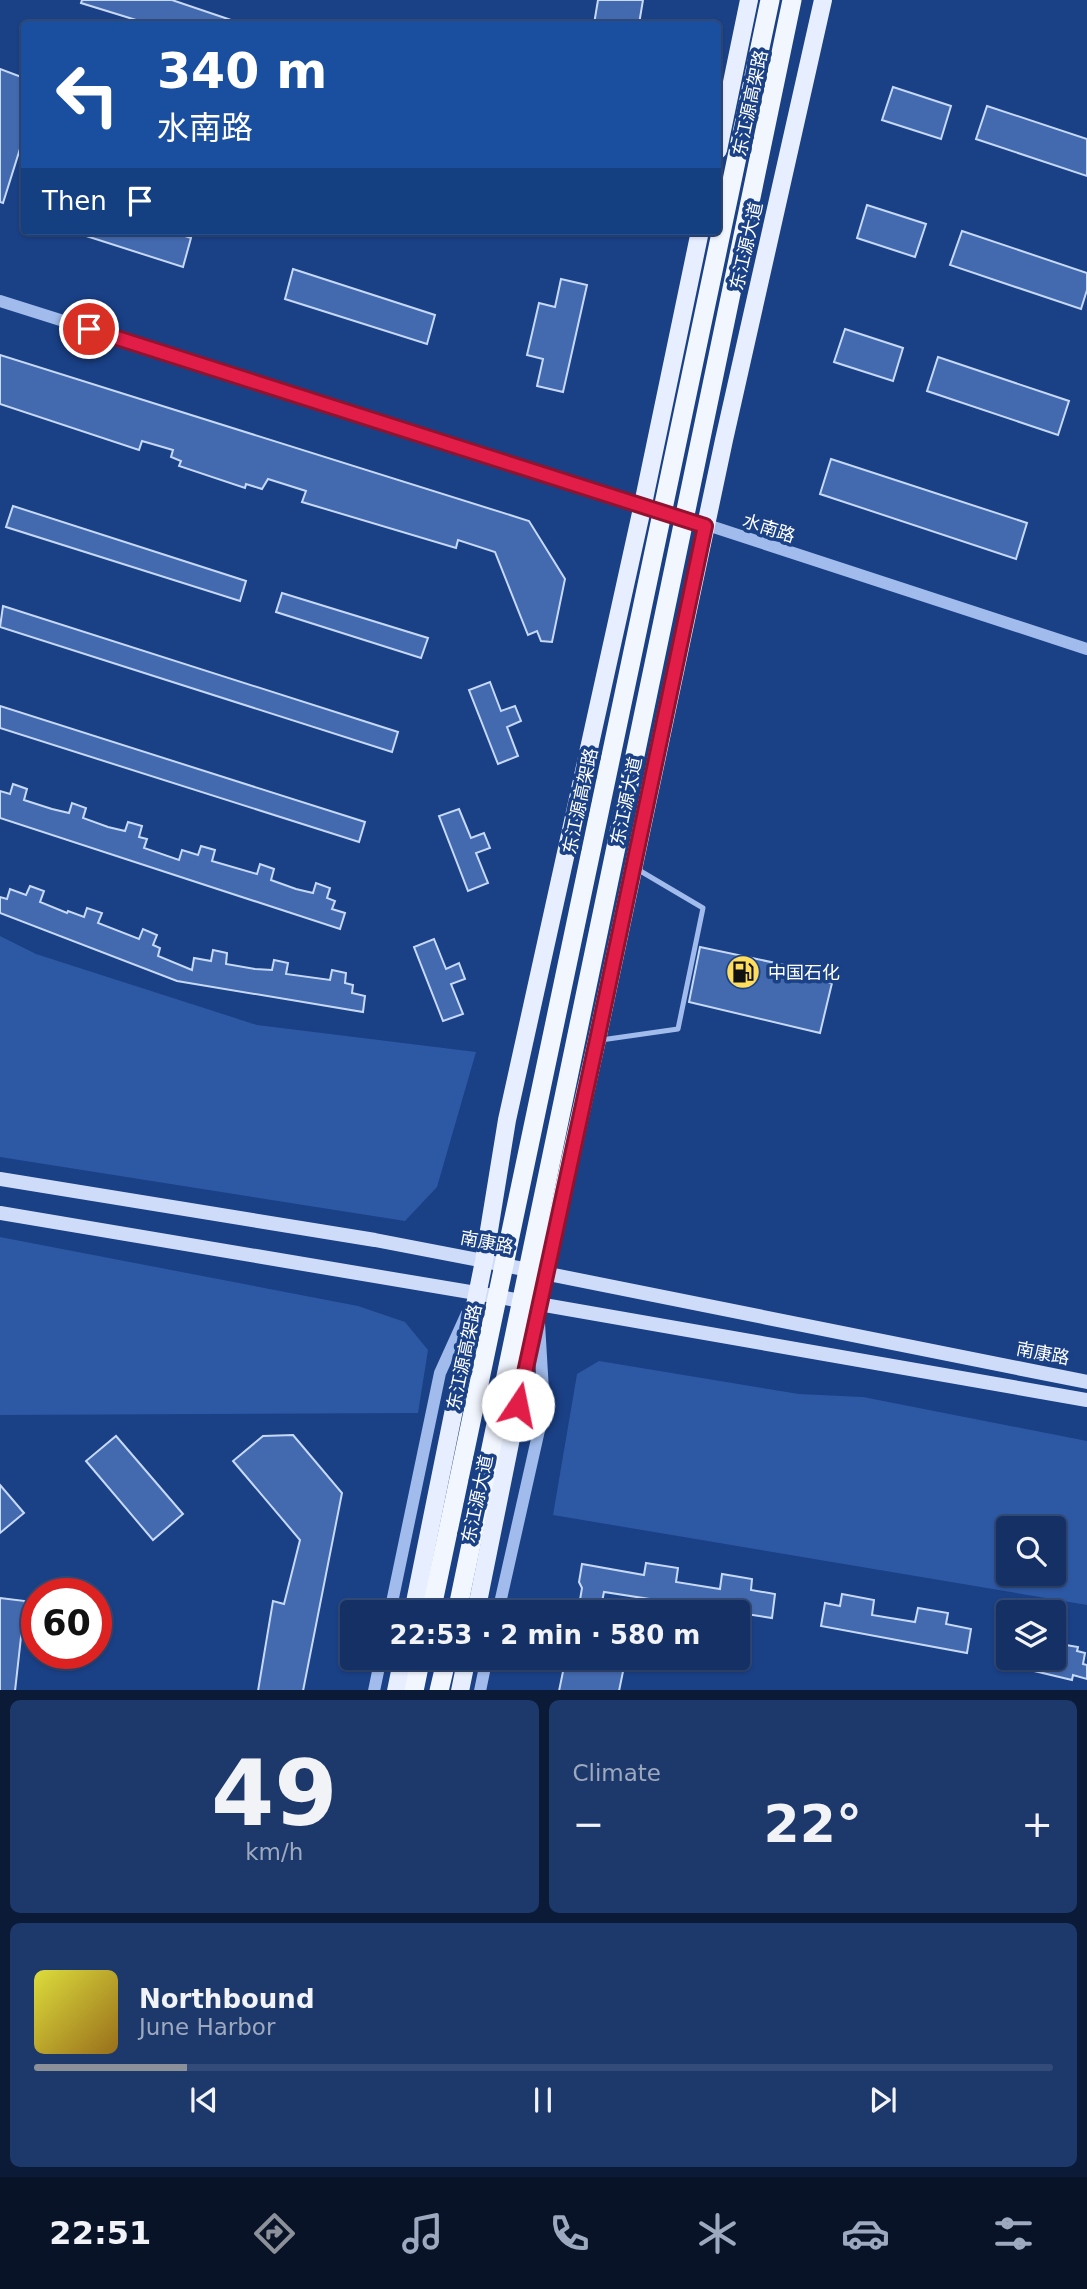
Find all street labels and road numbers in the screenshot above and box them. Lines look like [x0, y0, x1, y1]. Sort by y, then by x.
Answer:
street label: 东江源高架路 [729, 48, 771, 158]
street label: 东江源大道 [726, 200, 766, 292]
street label: 水南路 [740, 510, 798, 546]
street label: 东江源高架路 [559, 746, 601, 856]
street label: 东江源大道 [606, 755, 646, 847]
street label: 南康路 [458, 1227, 516, 1257]
street label: 东江源高架路 [443, 1302, 485, 1412]
street label: 南康路 [1014, 1338, 1072, 1368]
street label: 东江源大道 [457, 1453, 497, 1545]

